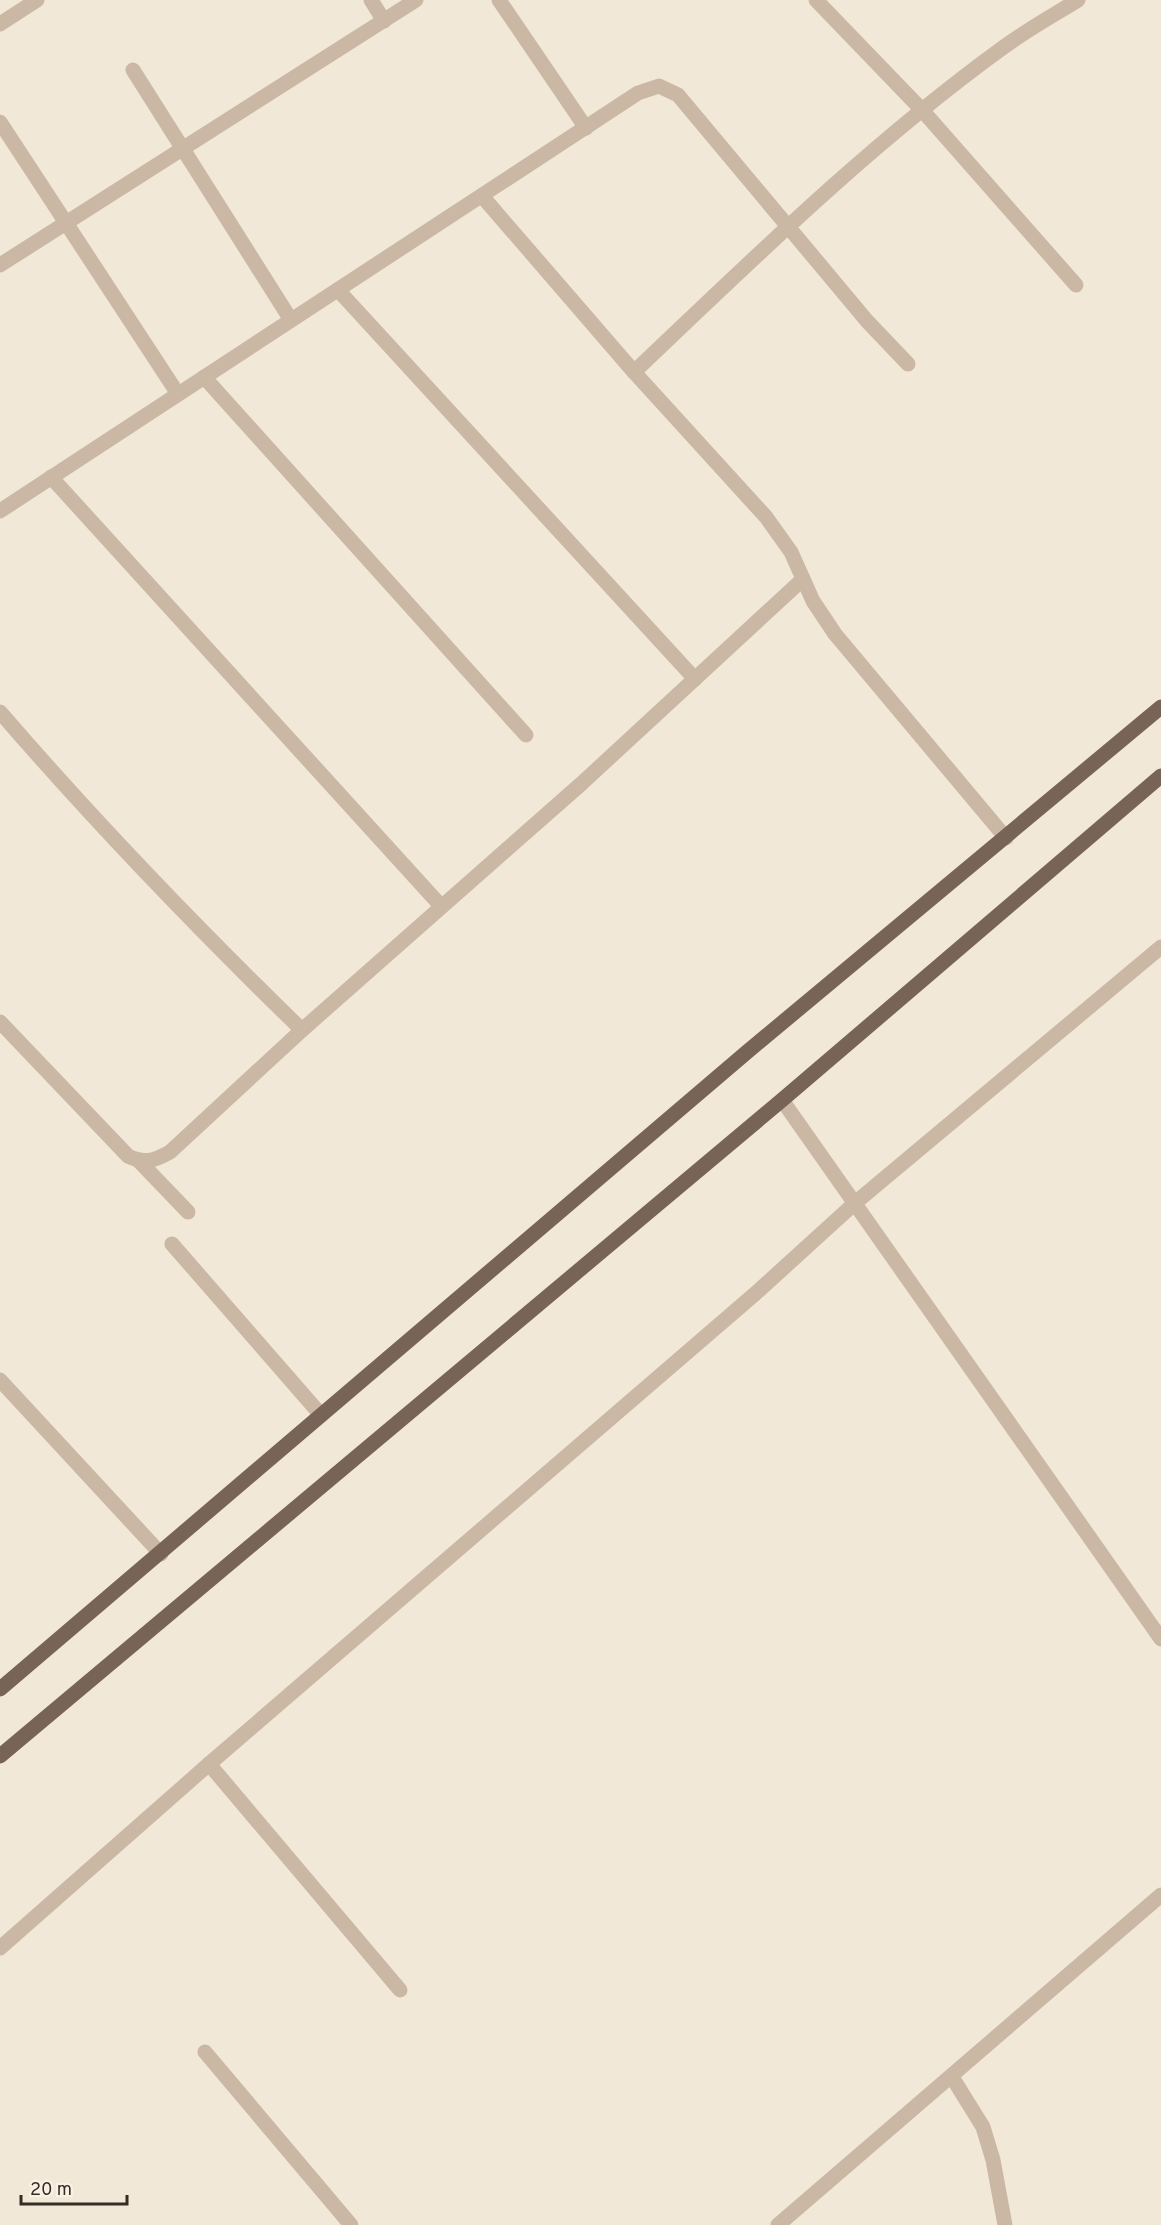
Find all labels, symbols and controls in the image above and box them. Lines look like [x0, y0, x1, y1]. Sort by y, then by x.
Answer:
scale bar [21, 2168, 128, 2206]
text: 20 m [30, 2179, 72, 2202]

